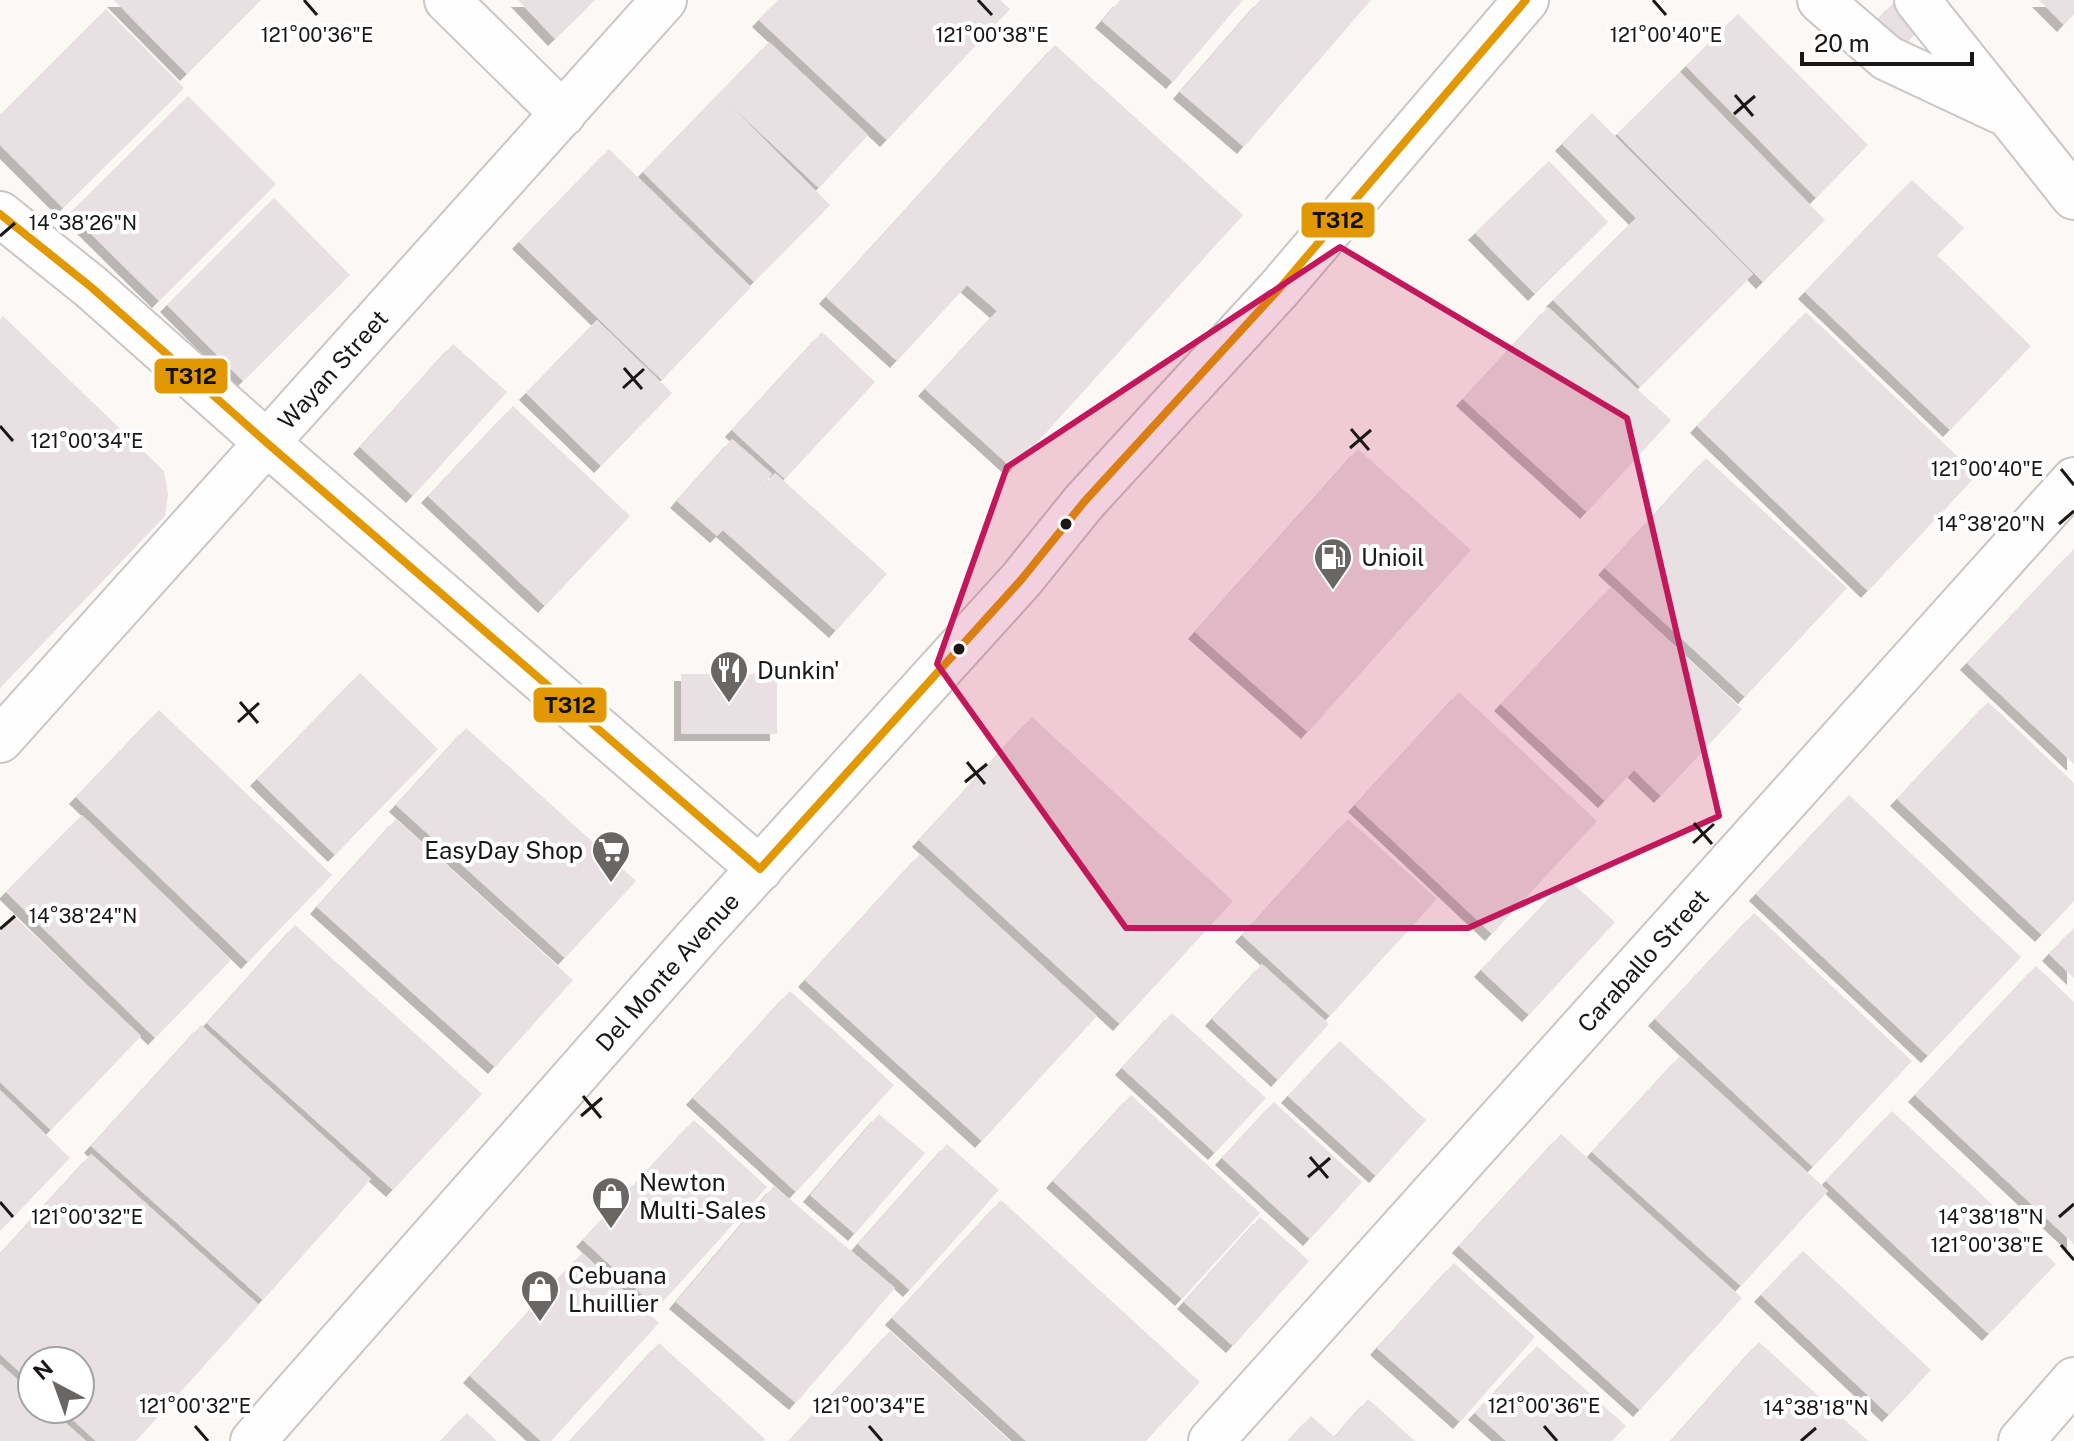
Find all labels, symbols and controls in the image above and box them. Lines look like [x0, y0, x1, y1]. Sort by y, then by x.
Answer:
scale bar [1802, 16, 1972, 66]
text: 121°00'36"E [261, 23, 373, 47]
text: 121°00'38"E [935, 23, 1049, 47]
text: 121°00'40"E [1610, 23, 1722, 47]
text: 20 m [1814, 29, 1870, 57]
line badge: T312 [1300, 201, 1376, 239]
text: T312 [1312, 207, 1364, 233]
text: 14°38'26"N [29, 211, 137, 235]
street label: Wayan Street [272, 304, 393, 435]
line badge: T312 [153, 357, 229, 395]
text: T312 [165, 363, 217, 389]
text: 121°00'34"E [31, 429, 143, 453]
text: 121°00'40"E [1931, 457, 2043, 481]
text: 14°38'20"N [1937, 512, 2045, 536]
unlabelled marker [1058, 516, 1074, 532]
fuel station icon: Unioil [1312, 536, 1354, 591]
place label: Unioil [1361, 543, 1425, 571]
unlabelled marker [951, 641, 967, 657]
restaurant icon: Dunkin' [708, 649, 750, 704]
place label: Dunkin' [757, 656, 840, 684]
line badge: T312 [532, 686, 608, 724]
text: T312 [544, 692, 596, 718]
supermarket icon: EasyDay Shop [590, 829, 632, 884]
place label: EasyDay Shop [424, 836, 583, 864]
street label: Caraballo Street [1571, 883, 1714, 1038]
street label: Del Monte Avenue [590, 887, 745, 1056]
text: 14°38'24"N [29, 904, 137, 928]
place label: Newton Multi-Sales [639, 1168, 766, 1224]
shop icon: Newton Multi-Sales [590, 1175, 632, 1230]
text: 121°00'32"E [31, 1205, 143, 1229]
text: 14°38'18"N [1938, 1205, 2044, 1229]
text: 121°00'38"E [1930, 1233, 2044, 1257]
place label: Cebuana Lhuillier [568, 1261, 667, 1317]
shop icon: Cebuana Lhuillier [519, 1268, 561, 1323]
north arrow [16, 1345, 96, 1425]
text: N [28, 1354, 58, 1385]
text: 121°00'32"E [139, 1394, 251, 1418]
text: 121°00'34"E [813, 1394, 925, 1418]
text: 121°00'36"E [1488, 1394, 1600, 1418]
text: 14°38'18"N [1763, 1396, 1869, 1420]

